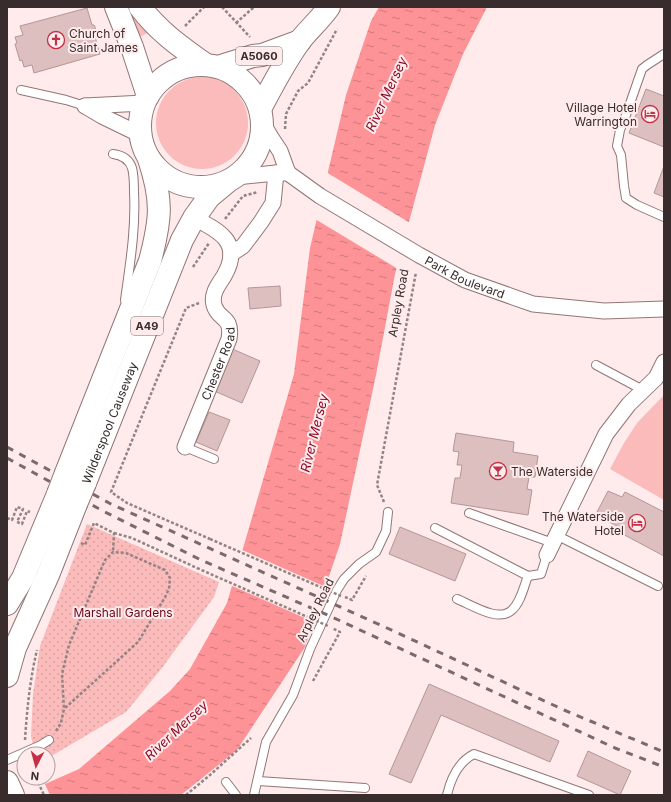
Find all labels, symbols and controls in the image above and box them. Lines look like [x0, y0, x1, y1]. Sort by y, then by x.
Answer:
place label: Church of Saint James [69, 26, 138, 55]
church icon: Church of Saint James [46, 30, 66, 50]
road number: A5060 [236, 47, 282, 65]
water label: River Mersey [362, 54, 410, 134]
place label: Village Hotel Warrington [566, 100, 637, 129]
hotel icon: Village Hotel Warrington [640, 104, 660, 124]
street label: Park Boulevard [423, 252, 507, 301]
street label: Arpley Road [385, 268, 411, 338]
road number: A49 [131, 317, 163, 335]
street label: Chester Road [198, 327, 237, 402]
street label: Wilderspool Causeway [78, 359, 140, 486]
water label: River Mersey [297, 392, 332, 474]
bar icon: The Waterside [488, 461, 508, 481]
place label: The Waterside [511, 464, 593, 479]
place label: The Waterside Hotel [542, 509, 624, 538]
hotel icon: The Waterside Hotel [627, 513, 647, 533]
street label: Arpley Road [293, 576, 337, 644]
park label: Marshall Gardens [73, 605, 173, 620]
water label: River Mersey [141, 696, 211, 763]
north arrow [16, 746, 56, 786]
text: N [30, 769, 40, 783]

